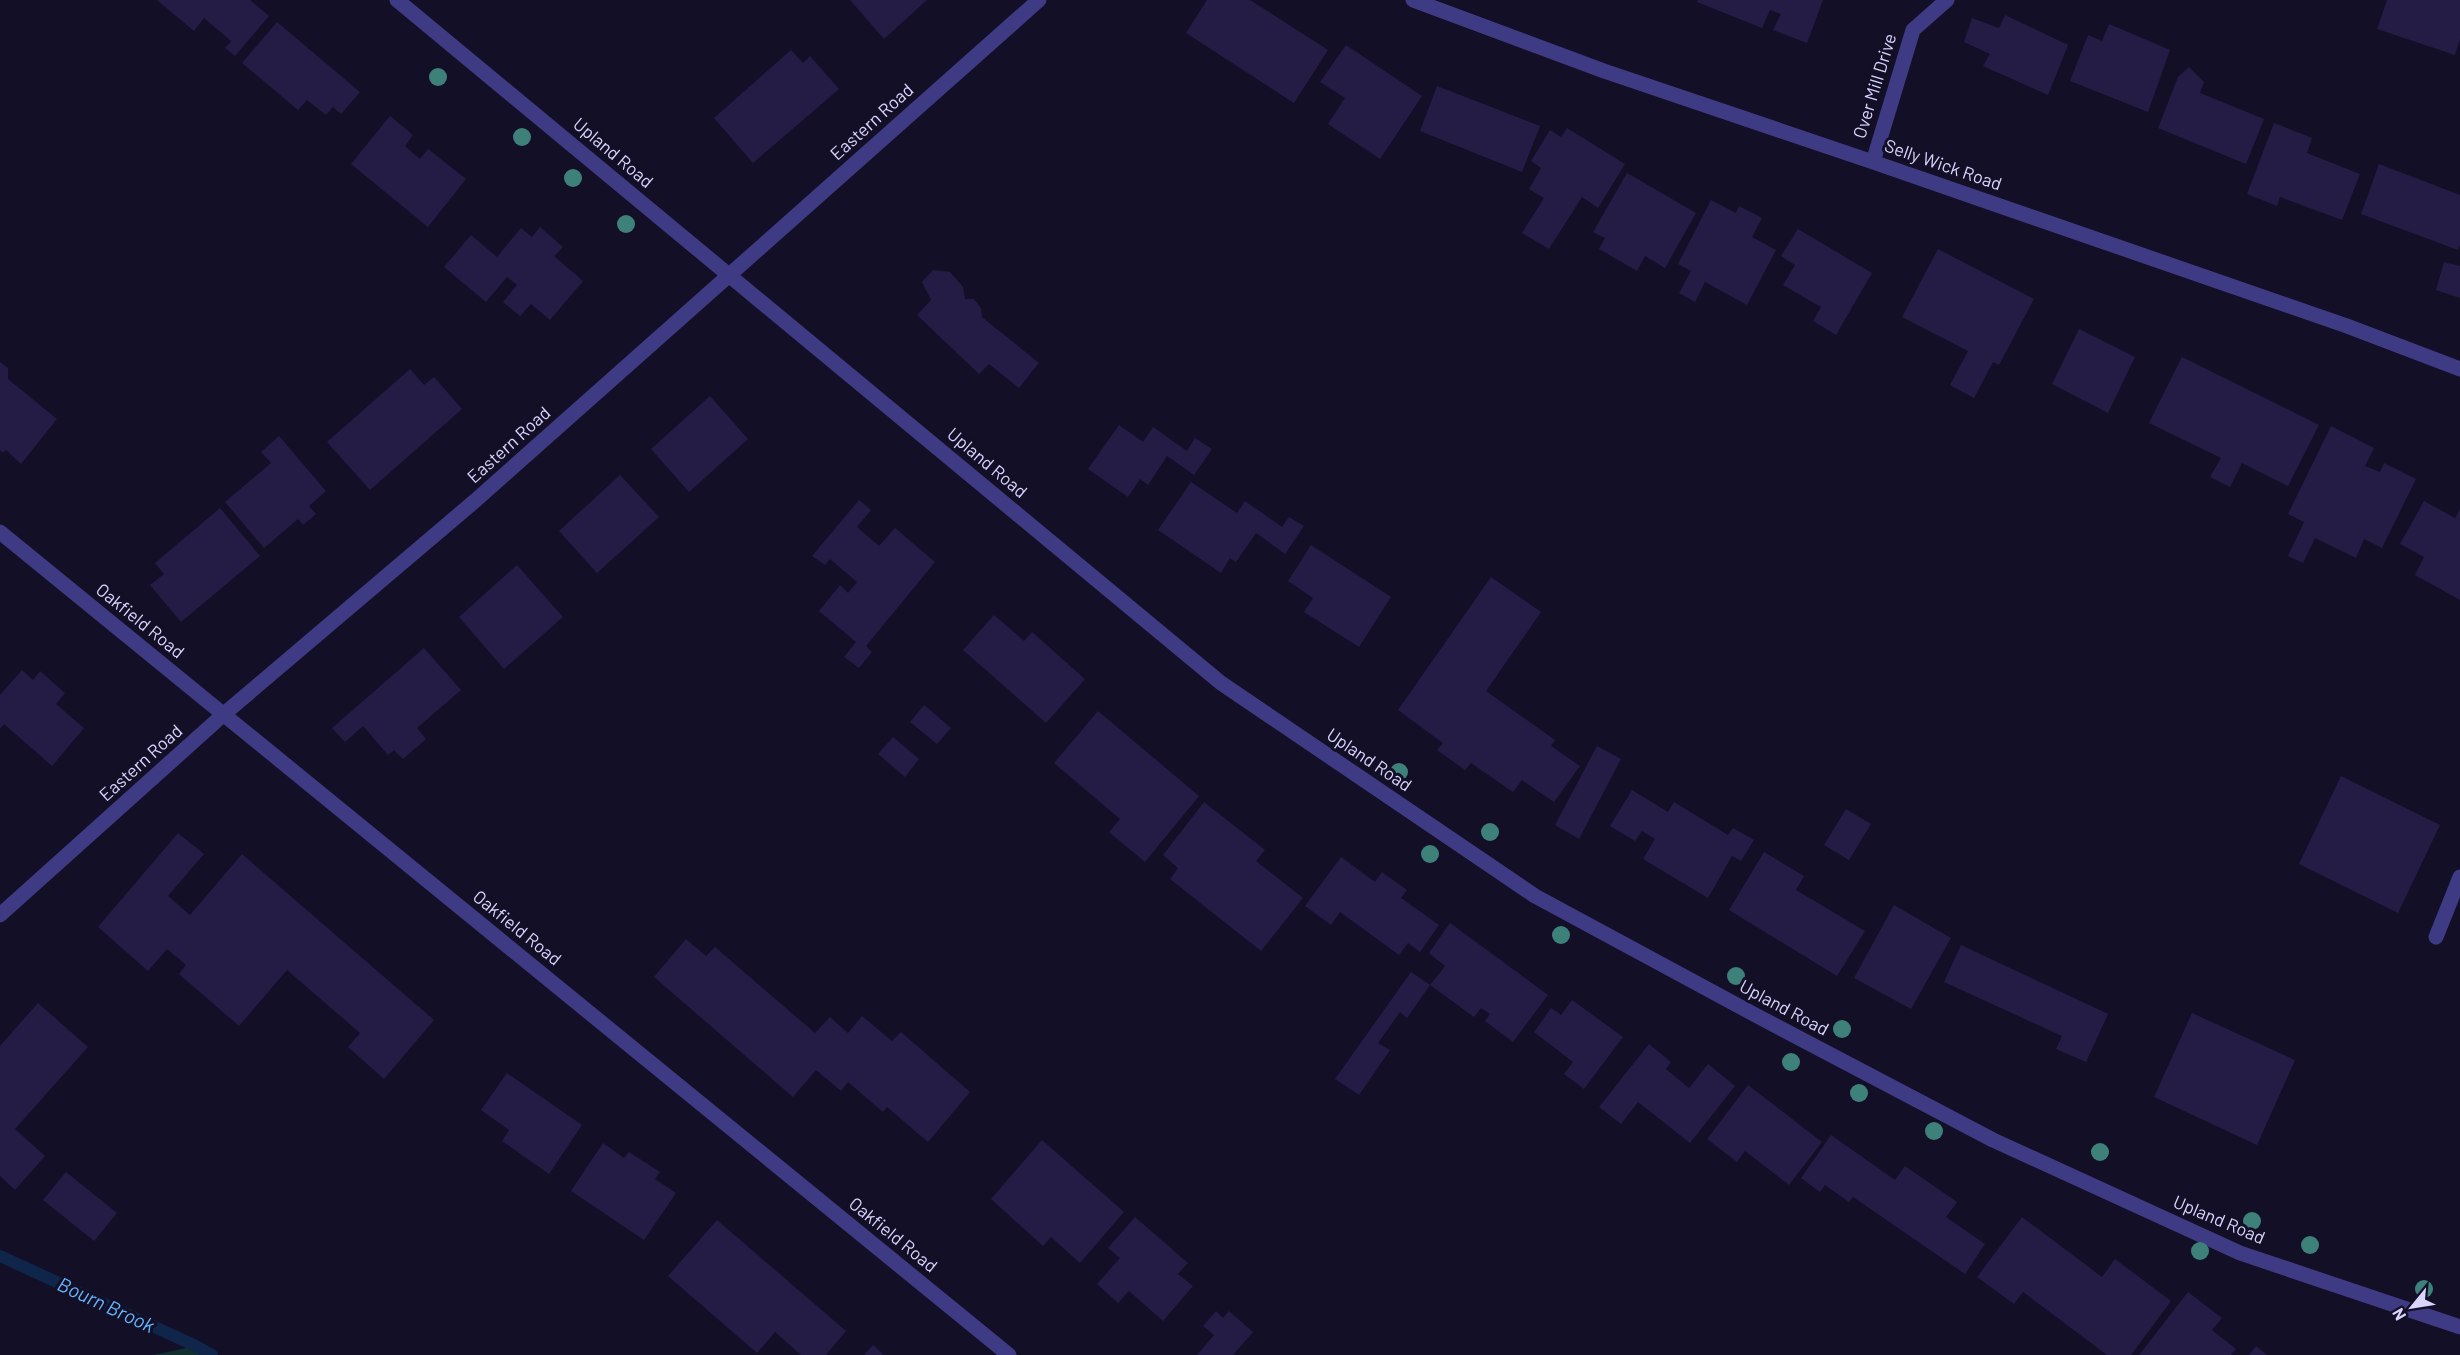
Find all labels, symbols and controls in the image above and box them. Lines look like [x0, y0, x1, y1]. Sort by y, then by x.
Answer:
street label: Over Mill Drive [1848, 31, 1900, 141]
street label: Eastern Road [825, 78, 917, 164]
street label: Upland Road [569, 112, 658, 192]
street label: Selly Wick Road [1882, 134, 2005, 194]
street label: Eastern Road [462, 401, 554, 487]
street label: Upland Road [943, 422, 1032, 502]
street label: Oakfield Road [92, 578, 189, 663]
street label: Eastern Road [94, 719, 186, 805]
street label: Upland Road [1323, 723, 1416, 796]
street label: Oakfield Road [469, 885, 566, 970]
street label: Upland Road [1736, 974, 1833, 1040]
street label: Upland Road [2170, 1190, 2269, 1248]
street label: Oakfield Road [845, 1192, 942, 1277]
water label: Bourn Brook [54, 1271, 159, 1337]
north arrow [2382, 1277, 2442, 1337]
text: N [2388, 1305, 2409, 1324]

